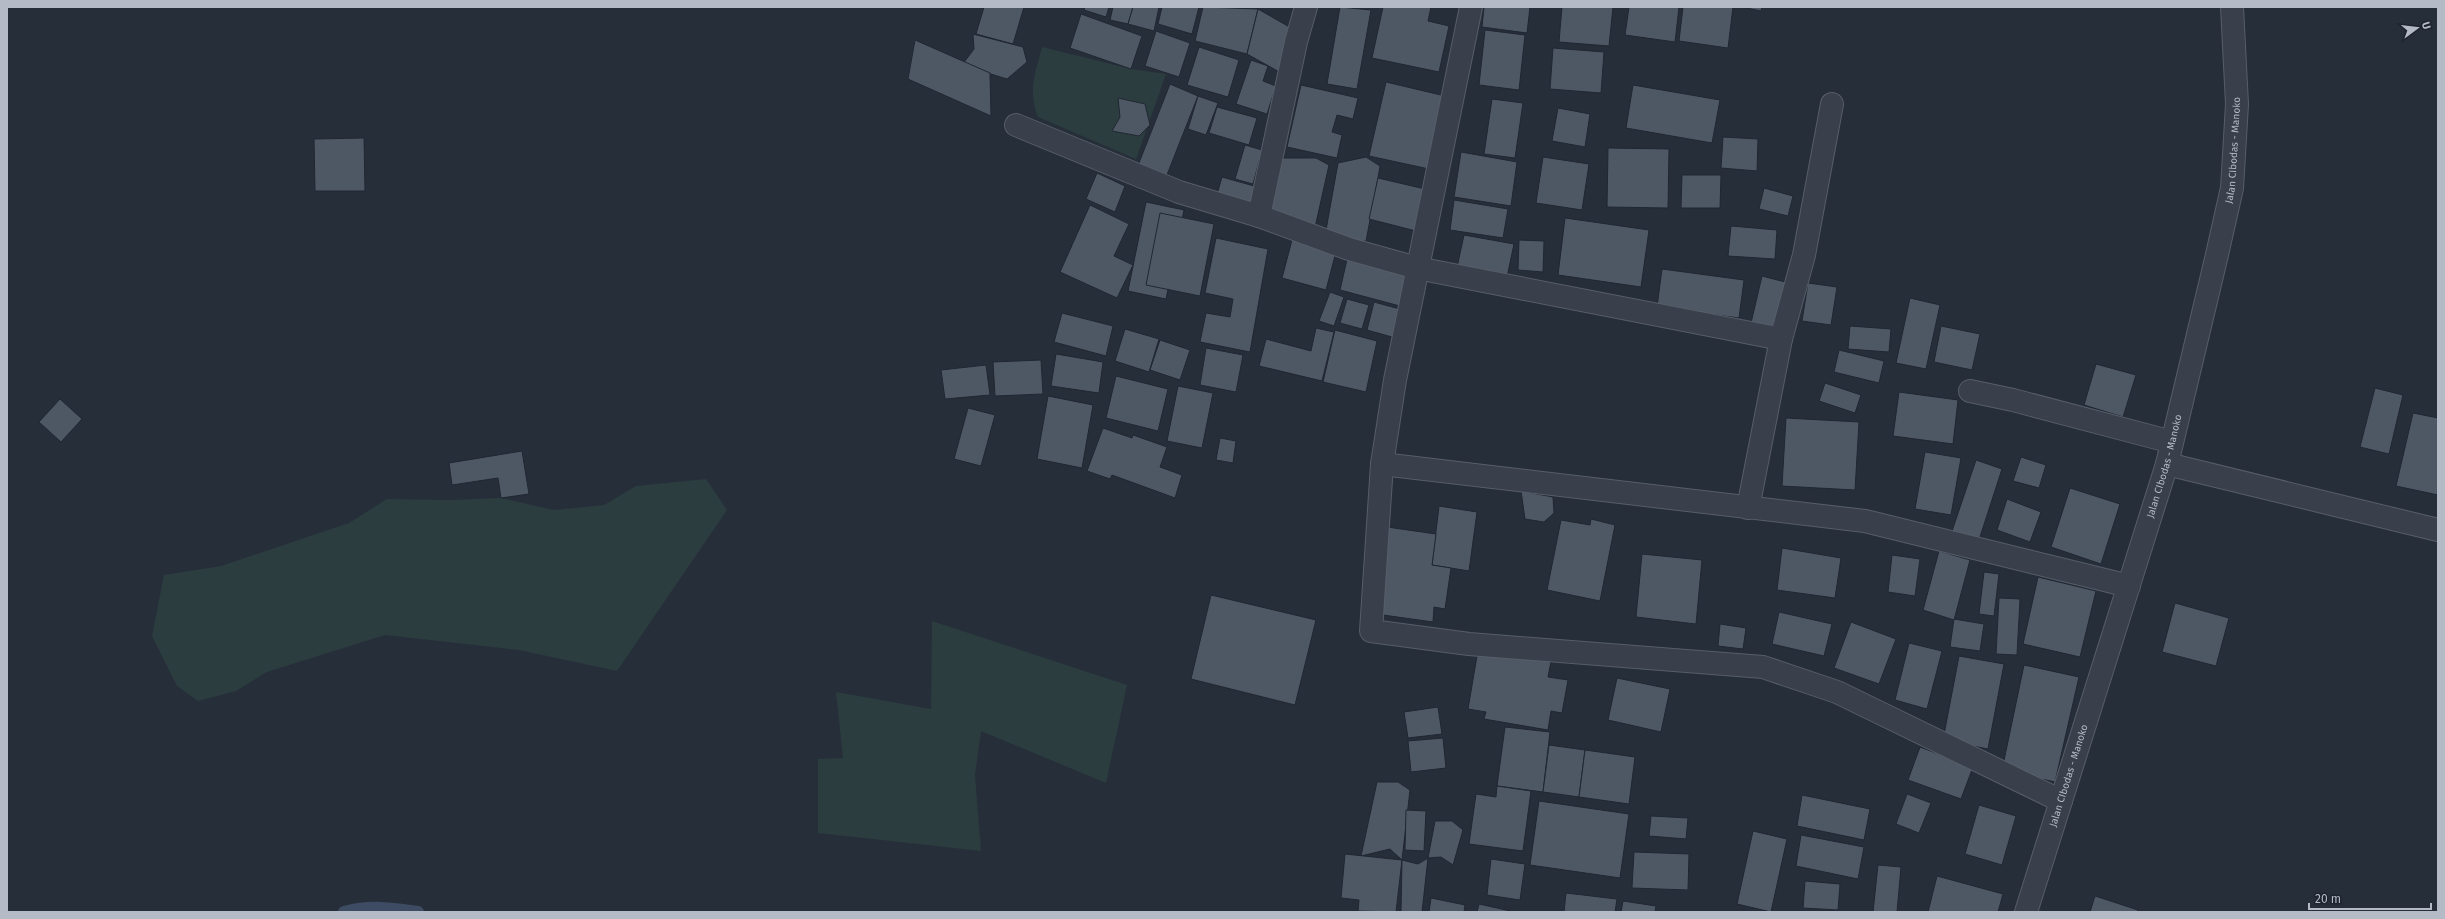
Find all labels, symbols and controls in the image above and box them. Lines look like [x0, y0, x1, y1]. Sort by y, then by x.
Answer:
north arrow [2397, 8, 2437, 48]
text: U [2419, 20, 2433, 31]
street label: Jalan CIbodas - Manoko [2223, 97, 2243, 205]
street label: Jalan CIbodas - Manoko [2144, 413, 2185, 519]
street label: Jalan CIbodas - Manoko [2047, 723, 2091, 828]
scale bar [2309, 885, 2431, 911]
text: 20 m [2315, 892, 2341, 906]

